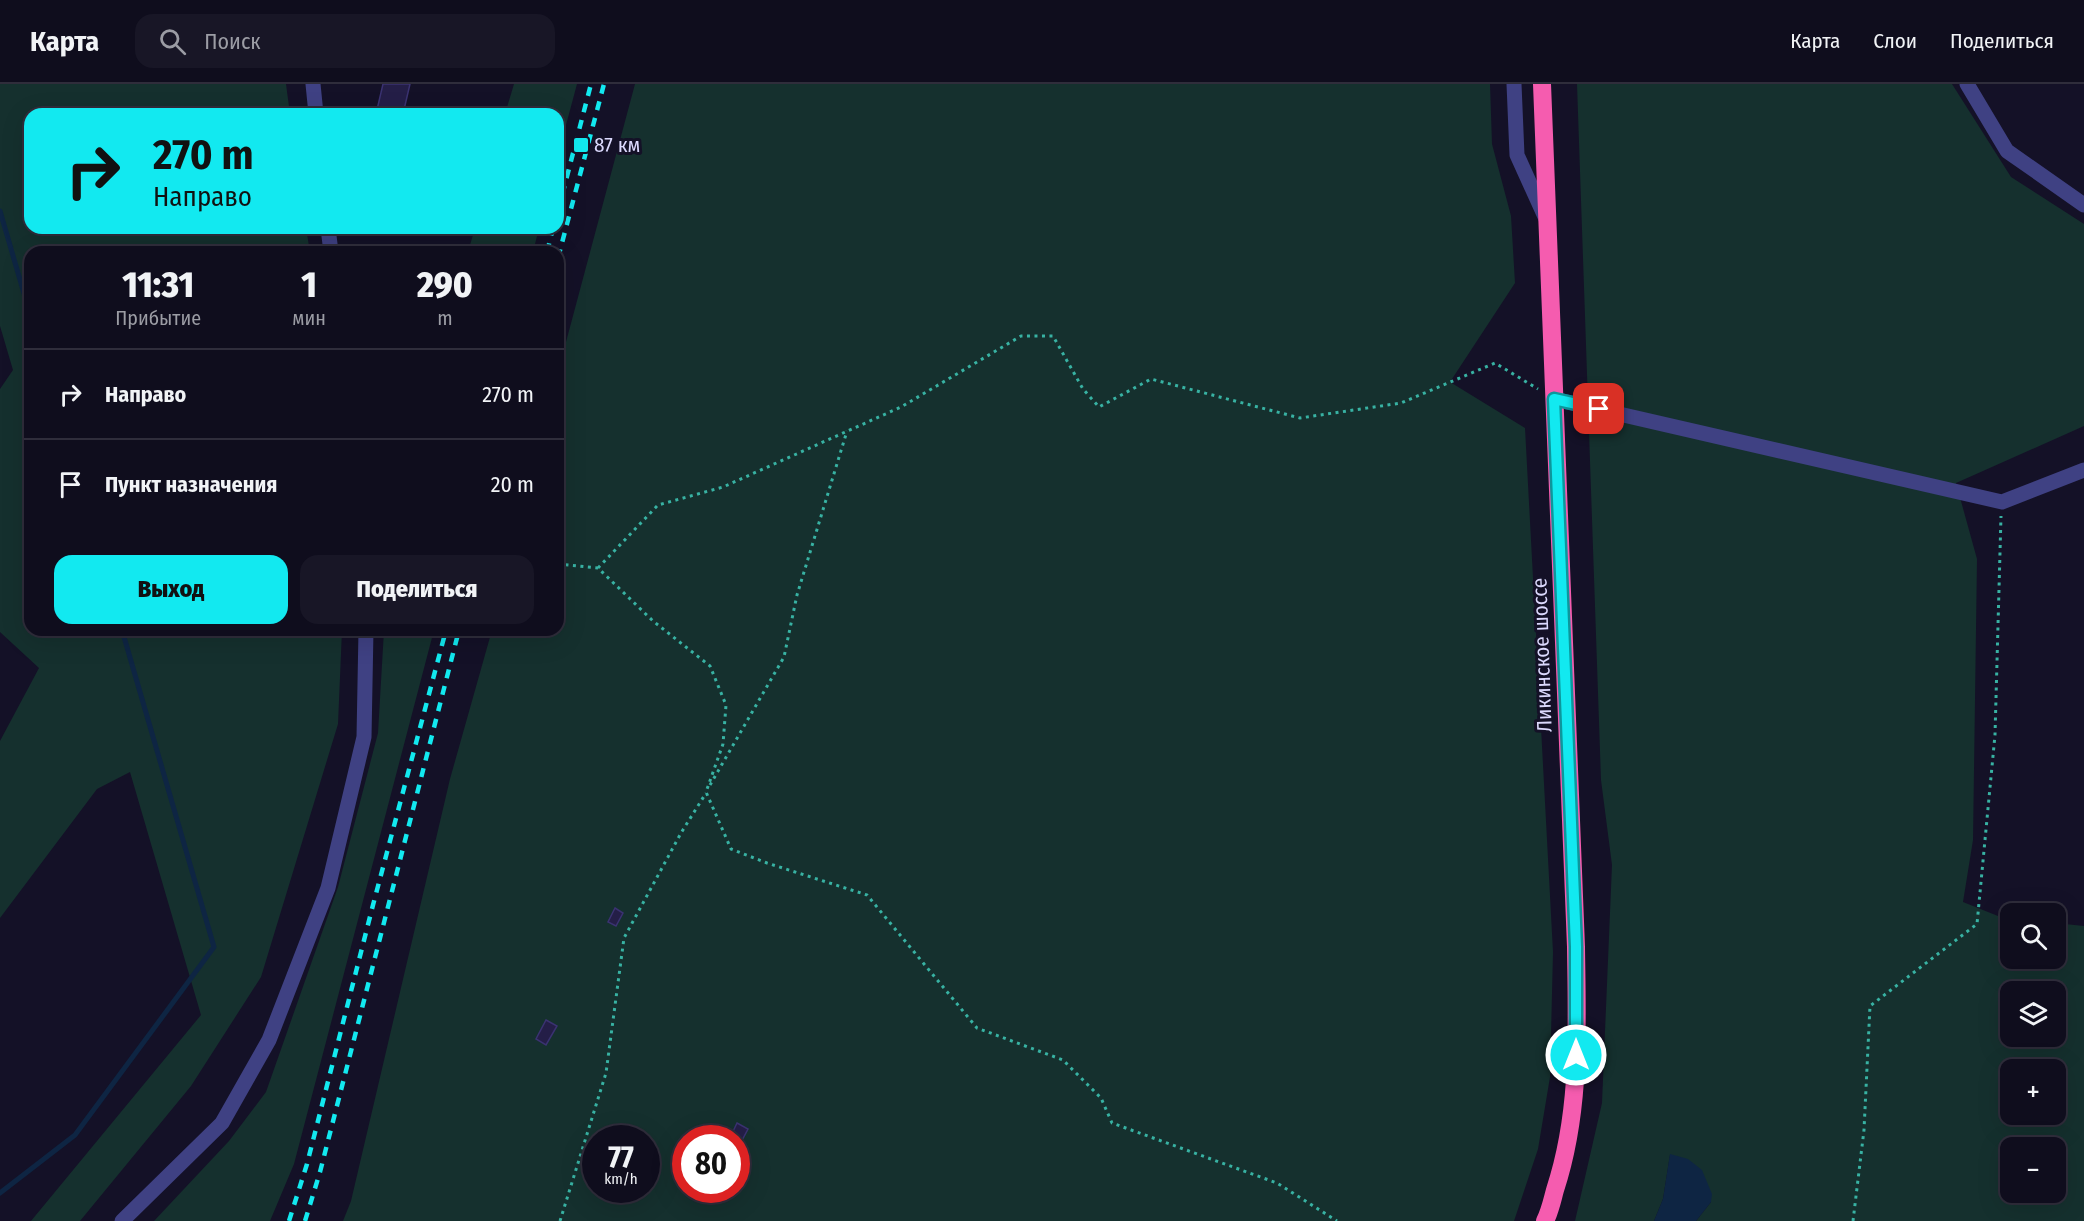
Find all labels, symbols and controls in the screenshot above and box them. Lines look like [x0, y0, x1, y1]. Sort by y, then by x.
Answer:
search box [135, 14, 555, 68]
text: Карта [30, 25, 99, 58]
icon: search [156, 25, 189, 58]
text: Поиск [204, 28, 261, 55]
text: Карта [1790, 28, 1840, 54]
text: Слои [1873, 28, 1917, 54]
text: Поделиться [1950, 28, 2054, 54]
text: 270 m [153, 130, 253, 180]
icon: right [54, 132, 132, 210]
place label: 87 км [594, 132, 640, 158]
marker: 87 км [572, 136, 590, 154]
text: Направо [153, 181, 252, 213]
text: 11:31 [122, 263, 194, 307]
text: 1 [301, 263, 317, 307]
text: 290 [417, 263, 473, 307]
text: Прибытие [115, 306, 201, 330]
text: мин [292, 306, 326, 330]
text: m [437, 306, 453, 330]
icon: right [54, 378, 87, 411]
text: Направо [105, 381, 186, 408]
text: 270 m [482, 381, 534, 408]
pin [1573, 383, 1624, 434]
icon: arrive [1582, 392, 1615, 425]
icon: arrive [54, 468, 87, 501]
text: Пункт назначения [105, 471, 277, 498]
text: 20 m [491, 471, 534, 498]
button: Выход [54, 555, 288, 624]
button: Поделиться [300, 555, 534, 624]
street label: Ликинское шоссе [1526, 577, 1558, 733]
map controls [2000, 903, 2066, 1203]
button: search [2000, 903, 2066, 969]
button: layers [2000, 981, 2066, 1047]
position arrow [1544, 1023, 1608, 1087]
button: + [2000, 1059, 2066, 1125]
speed limit sign: 80 [672, 1125, 750, 1203]
button: − [2000, 1137, 2066, 1203]
text: 77 [608, 1139, 634, 1175]
text: km/h [604, 1170, 638, 1188]

